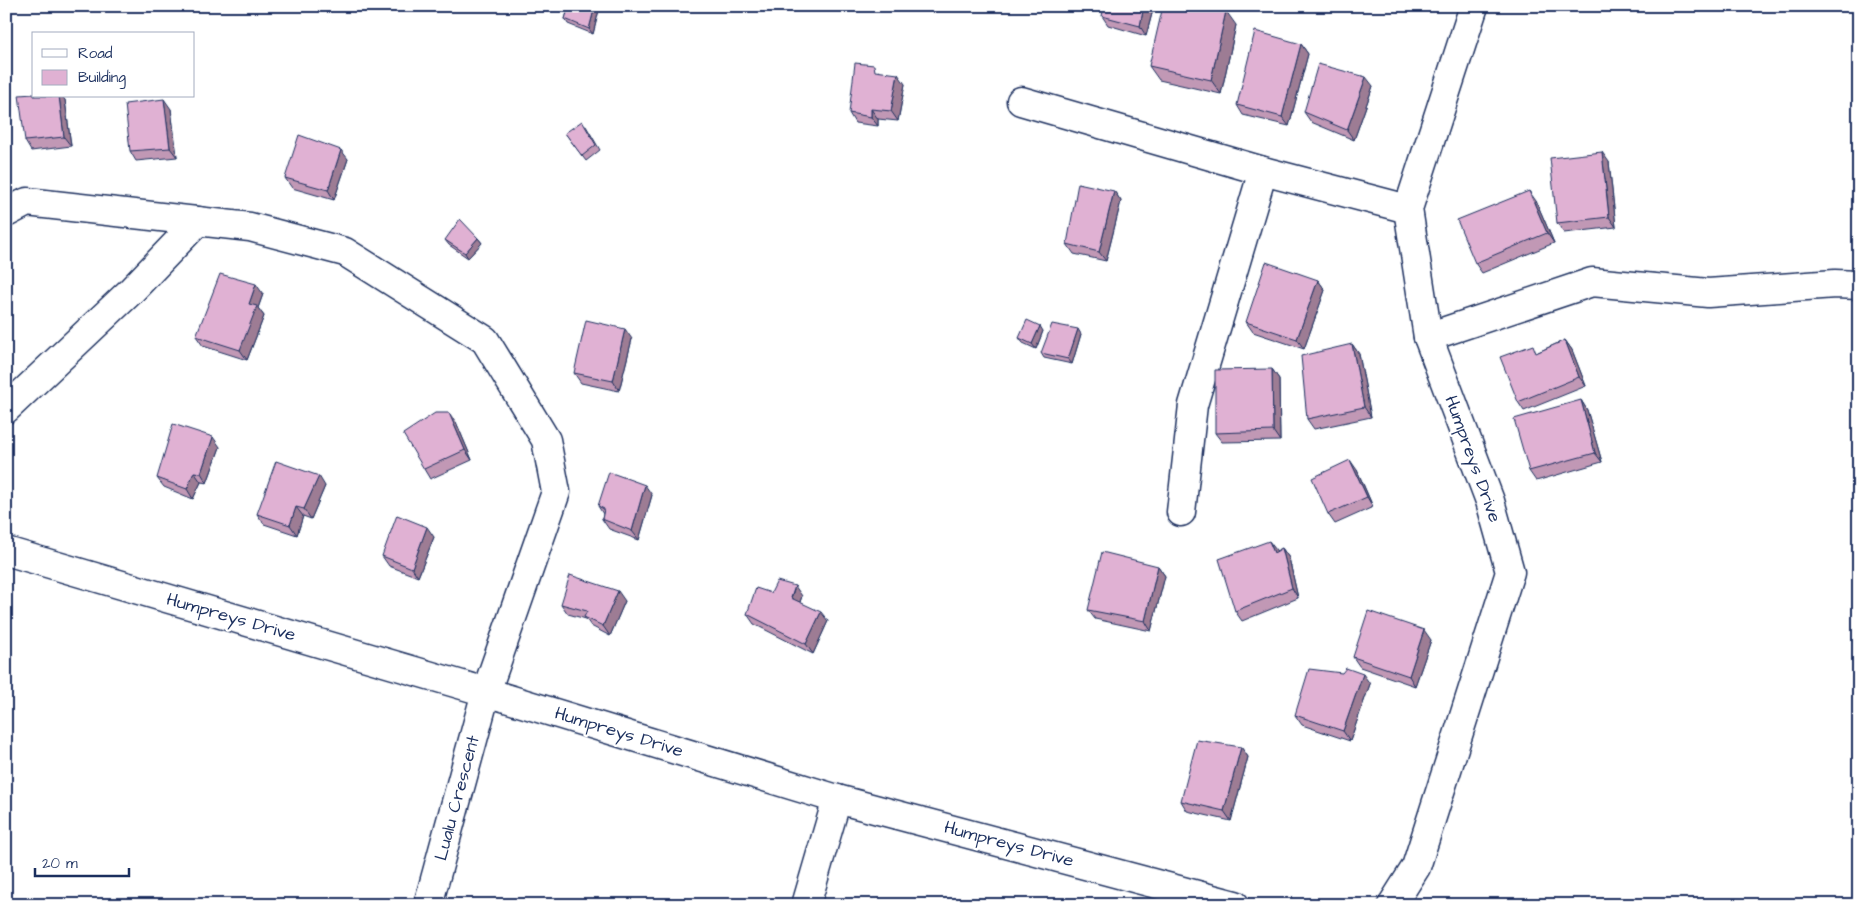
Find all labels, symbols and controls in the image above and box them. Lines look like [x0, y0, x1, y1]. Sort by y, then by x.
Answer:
legend [32, 32, 195, 98]
text: Road [78, 43, 113, 64]
text: Building [78, 67, 126, 89]
street label: Humpreys Drive [1438, 392, 1508, 526]
street label: Humpreys Drive [163, 587, 299, 648]
street label: Humpreys Drive [551, 701, 687, 764]
street label: Lualu Crescent [428, 732, 486, 863]
street label: Humpreys Drive [941, 815, 1077, 874]
scale bar [35, 846, 129, 878]
text: 20 m [42, 853, 78, 874]

